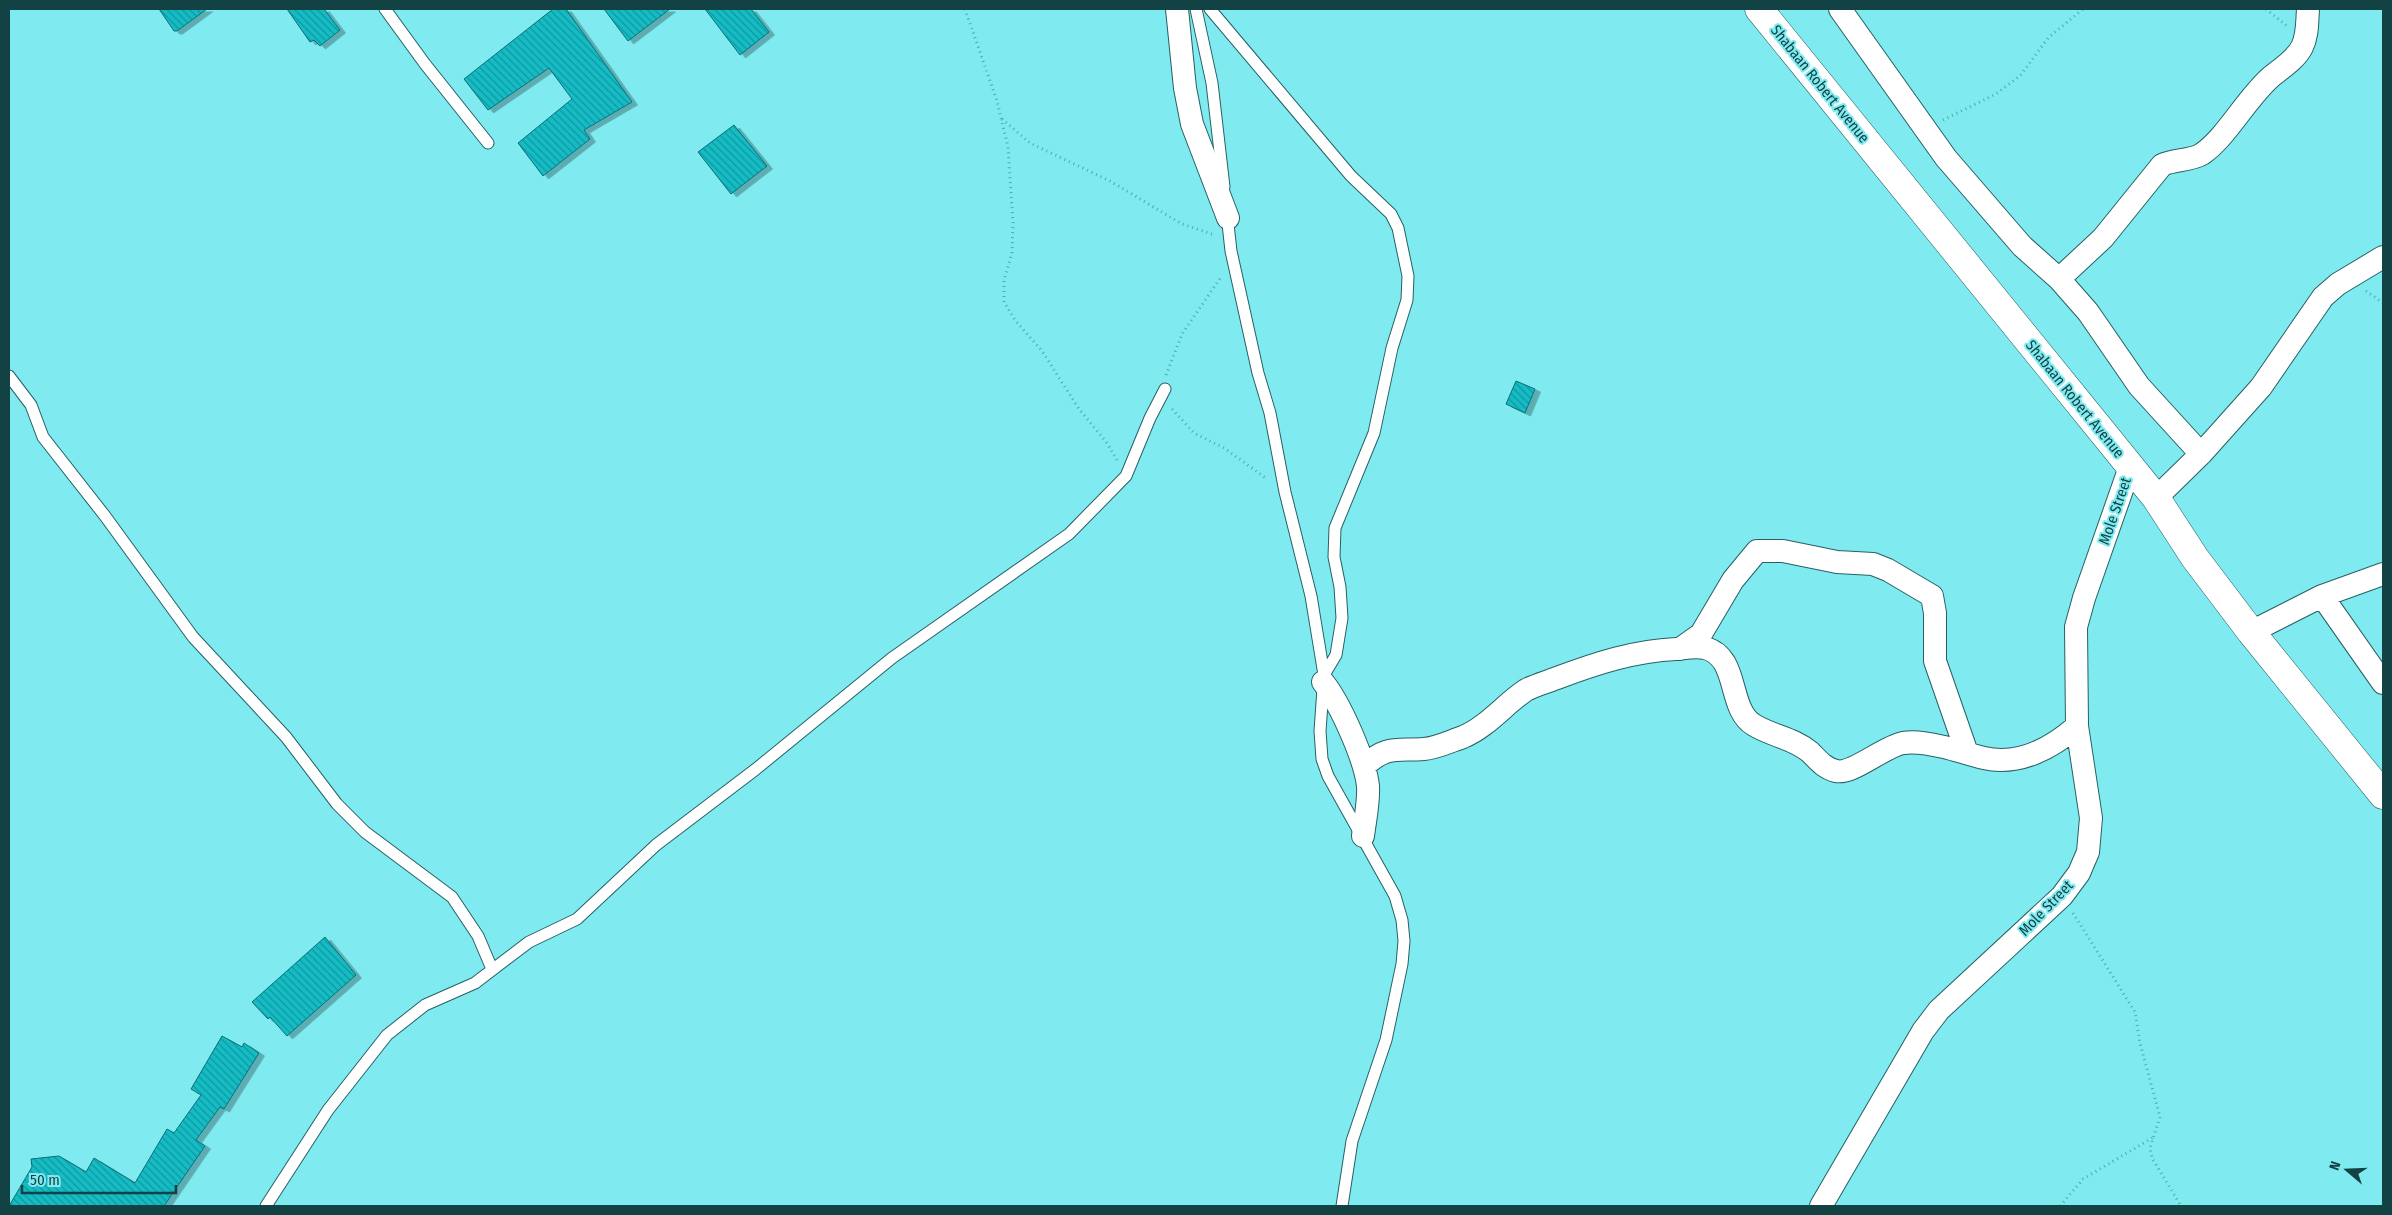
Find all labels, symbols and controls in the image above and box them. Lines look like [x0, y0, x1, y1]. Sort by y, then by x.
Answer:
street label: Shabaan Robert Avenue [1767, 21, 1873, 147]
street label: Shabaan Robert Avenue [2022, 336, 2128, 462]
street label: Mole Street [2095, 475, 2135, 547]
street label: Mole Street [2015, 876, 2077, 940]
north arrow [2322, 1145, 2372, 1195]
text: N [2326, 1159, 2345, 1173]
scale bar [22, 1162, 176, 1194]
text: 50 m [30, 1171, 60, 1189]

